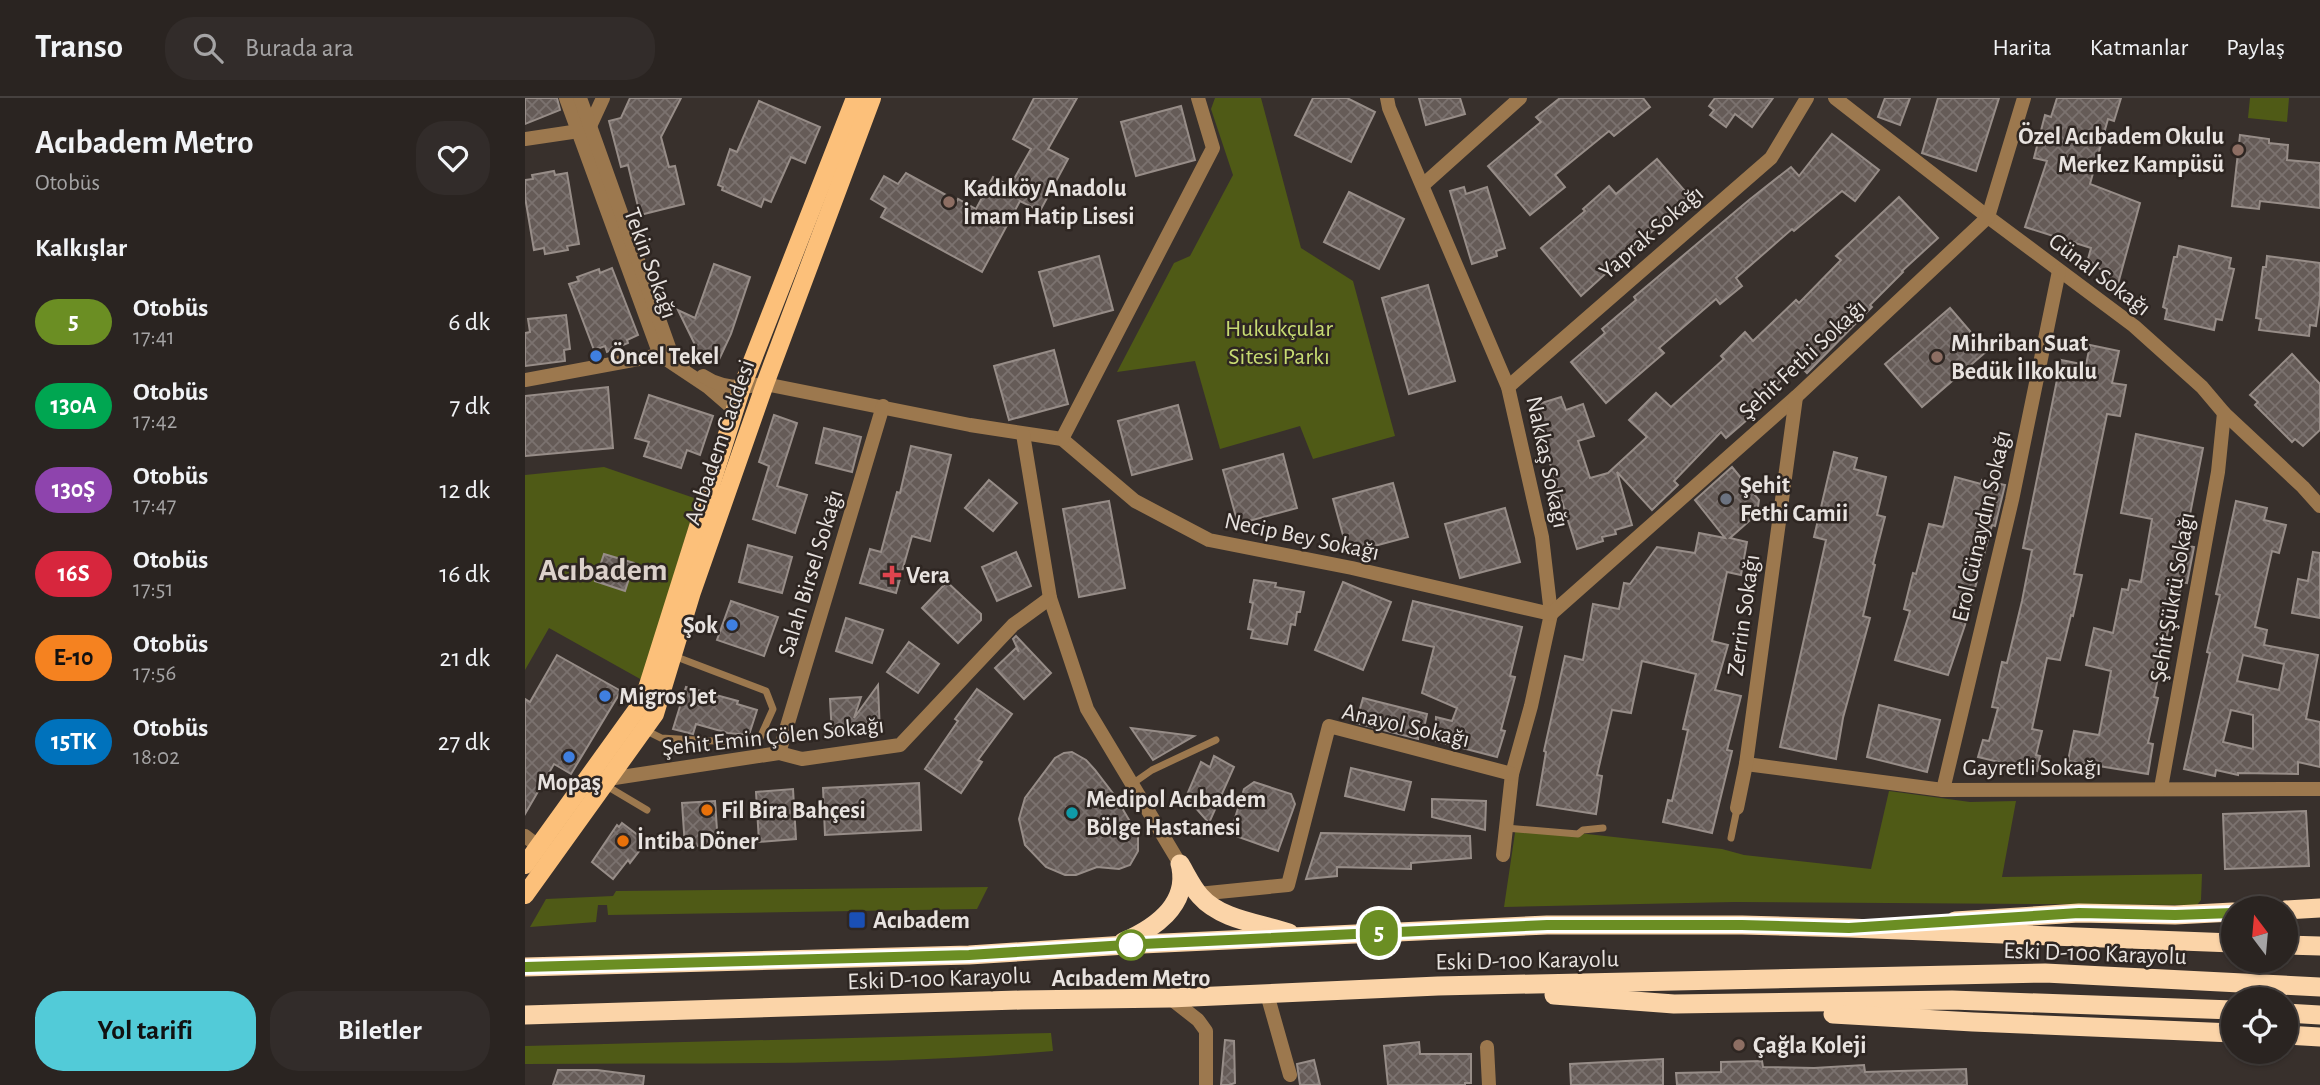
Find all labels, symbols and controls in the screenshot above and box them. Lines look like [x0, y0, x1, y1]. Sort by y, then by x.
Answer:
search box [165, 17, 655, 80]
icon: search [189, 29, 227, 67]
text: Transo [35, 31, 123, 64]
text: Burada ara [245, 35, 354, 61]
text: Harita [1993, 36, 2052, 60]
text: Katmanlar [2090, 36, 2188, 60]
text: Paylaş [2226, 36, 2285, 60]
button: heart [416, 121, 490, 195]
place label: Özel Acıbadem Okulu Merkez Kampüsü [2018, 122, 2224, 177]
text: Acıbadem Metro [35, 127, 254, 160]
marker: Özel Acıbadem Okulu Merkez Kampüsü [2230, 142, 2246, 158]
text: Otobüs [35, 172, 100, 195]
place label: Kadıköy Anadolu İmam Hatip Lisesi [963, 177, 1135, 229]
street label: Yaprak Sokağı [1595, 181, 1708, 284]
marker: Kadıköy Anadolu İmam Hatip Lisesi [941, 194, 957, 210]
street label: Tekin Sokağı [619, 205, 681, 322]
street label: Günal Sokağı [2044, 229, 2155, 321]
text: Kalkışlar [35, 235, 127, 261]
text: Otobüs [133, 295, 208, 321]
street label: Şehit Fethi Sokağı [1735, 295, 1871, 424]
text: 6 dk [448, 309, 490, 335]
text: 5 [68, 310, 79, 334]
park label: Hukukçular Sitesi Parkı [1225, 317, 1333, 369]
text: 17:41 [133, 326, 175, 349]
place label: Mihriban Suat Bedük İlkokulu [1951, 332, 2098, 384]
place label: Öncel Tekel [610, 342, 719, 369]
marker: Öncel Tekel [588, 348, 604, 364]
marker: Mihriban Suat Bedük İlkokulu [1929, 349, 1945, 365]
street label: Acıbadem Caddesi [680, 357, 759, 528]
text: Otobüs [133, 379, 208, 405]
text: 7 dk [450, 393, 490, 419]
text: 130A [51, 394, 96, 418]
street label: Nakkaş Sokağı [1521, 394, 1573, 530]
text: 17:42 [133, 410, 177, 433]
street label: Erol Günaydın Sokağı [1948, 428, 2016, 624]
text: Otobüs [133, 463, 208, 489]
place label: Şehit Fethi Camii [1740, 474, 1848, 526]
text: 12 dk [440, 477, 490, 503]
text: 130Ş [52, 478, 95, 502]
street label: Salah Birsel Sokağı [774, 487, 848, 660]
marker: Şehit Fethi Camii [1718, 491, 1734, 507]
text: 17:47 [133, 494, 176, 517]
street label: Necip Bey Sokağı [1222, 509, 1381, 565]
street label: Şehit Şükrü Sokağı [2146, 510, 2200, 684]
text: Otobüs [133, 547, 208, 573]
street label: Zerrin Sokağı [1724, 553, 1764, 677]
district label: Acıbadem [538, 554, 668, 586]
text: 16 dk [439, 561, 490, 587]
text: 16S [57, 562, 90, 586]
place label: Vera [906, 564, 950, 588]
marker: Vera [884, 567, 900, 583]
text: 17:51 [133, 578, 173, 601]
place label: Şok [683, 614, 718, 638]
marker: Şok [724, 617, 740, 633]
text: Otobüs [133, 631, 208, 657]
text: 21 dk [440, 645, 490, 671]
text: E-10 [53, 646, 94, 670]
text: 17:56 [133, 662, 176, 685]
place label: Migros Jet [619, 685, 716, 709]
marker: Migros Jet [597, 688, 613, 704]
street label: Anayol Sokağı [1340, 700, 1472, 752]
street label: Şehit Emin Çölen Sokağı [661, 713, 885, 761]
text: Otobüs [133, 715, 208, 741]
text: 27 dk [438, 729, 490, 755]
text: 15TK [51, 730, 96, 754]
text: 18:02 [133, 746, 180, 769]
marker: Mopaş [561, 749, 577, 765]
street label: Gayretli Sokağı [1962, 756, 2102, 780]
place label: Mopaş [537, 771, 601, 795]
place label: Medipol Acıbadem Bölge Hastanesi [1086, 788, 1266, 840]
place label: Fil Bira Bahçesi [721, 799, 866, 823]
marker: Fil Bira Bahçesi [699, 802, 715, 818]
marker: Medipol Acıbadem Bölge Hastanesi [1064, 805, 1080, 821]
place label: İntiba Döner [637, 827, 759, 854]
marker: İntiba Döner [615, 833, 631, 849]
north arrow [2221, 896, 2298, 973]
map controls [2221, 896, 2298, 1064]
place label: Acıbadem [873, 909, 970, 933]
marker: Acıbadem [847, 910, 867, 930]
line badge: 5 [1356, 910, 1402, 956]
text: 5 [1374, 921, 1384, 945]
marker: Acıbadem Metro [1116, 930, 1146, 960]
street label: Eski D-100 Karayolu [2003, 939, 2187, 969]
street label: Eski D-100 Karayolu [1435, 947, 1619, 975]
street label: Eski D-100 Karayolu [847, 964, 1031, 994]
place label: Acıbadem Metro [1052, 967, 1211, 991]
button: locate [2221, 987, 2298, 1064]
button: Yol tarifi [35, 991, 256, 1071]
button: Biletler [270, 991, 490, 1071]
place label: Çağla Koleji [1753, 1034, 1867, 1058]
marker: Çağla Koleji [1731, 1037, 1747, 1053]

